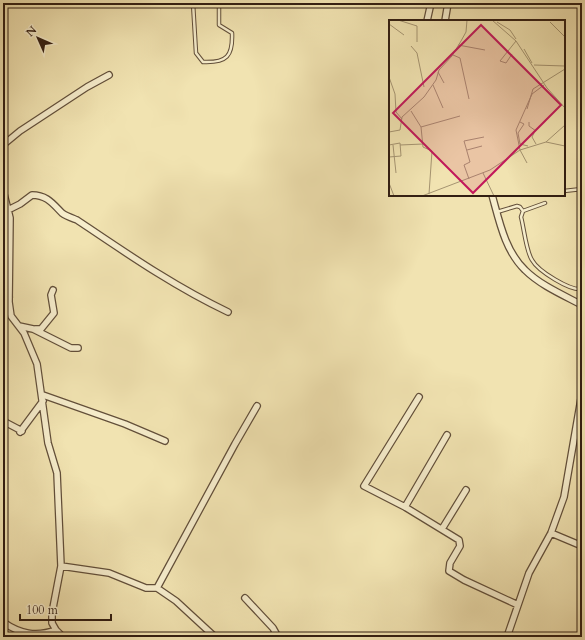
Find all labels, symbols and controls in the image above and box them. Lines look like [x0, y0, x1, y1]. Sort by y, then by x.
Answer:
north arrow [18, 18, 58, 58]
inset map [389, 20, 565, 196]
text: N [23, 22, 40, 40]
scale bar [20, 596, 111, 622]
text: 100 m [26, 602, 59, 618]

